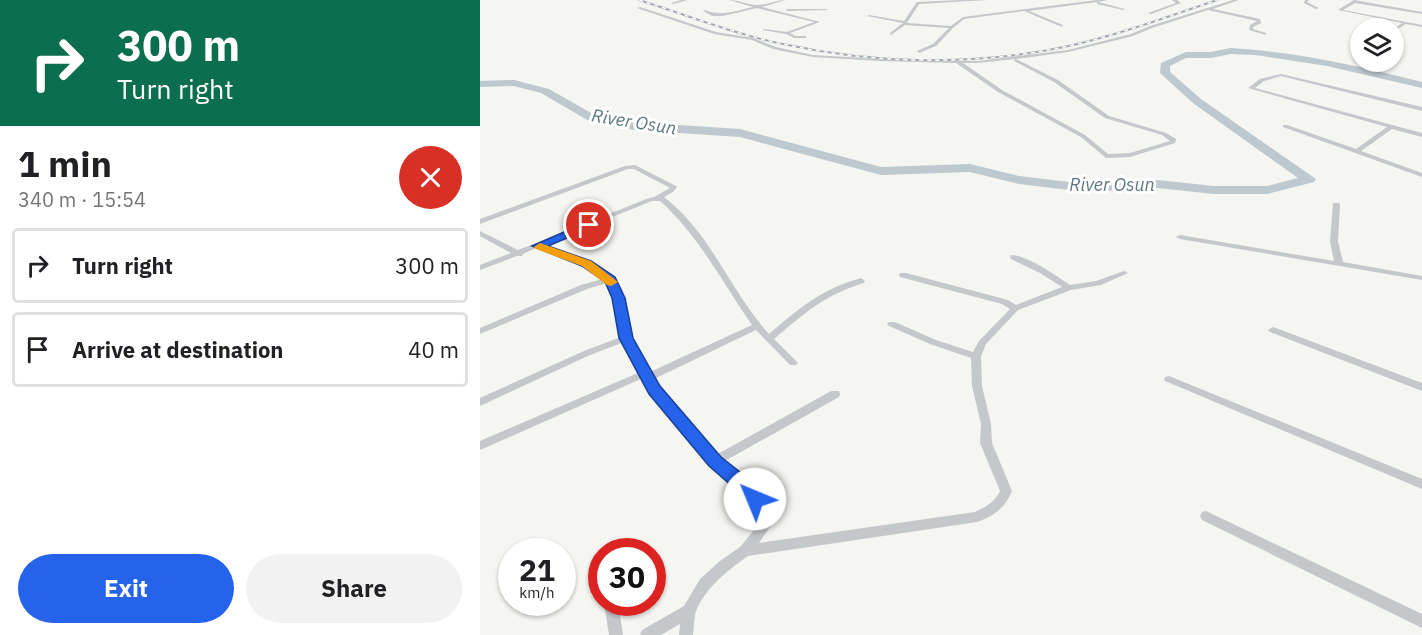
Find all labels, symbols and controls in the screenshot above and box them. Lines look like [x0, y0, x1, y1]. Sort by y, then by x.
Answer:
text: 300 m [117, 18, 240, 73]
map controls [1350, 18, 1404, 72]
button: layers [1350, 18, 1404, 72]
icon: right [18, 24, 96, 102]
text: Turn right [117, 71, 234, 106]
water label: River Osun [590, 103, 678, 140]
text: 1 min [18, 140, 112, 187]
button: close [399, 146, 462, 209]
water label: River Osun [1069, 173, 1155, 196]
text: 340 m · 15:54 [18, 186, 146, 213]
pin [563, 199, 614, 250]
icon: arrive [572, 208, 605, 241]
icon: right [21, 249, 54, 282]
text: Turn right [72, 251, 173, 280]
text: 300 m [395, 251, 459, 280]
icon: arrive [21, 333, 54, 366]
text: Arrive at destination [72, 335, 283, 364]
text: 40 m [408, 335, 459, 364]
position arrow [723, 467, 787, 531]
speed limit sign: 30 [588, 538, 666, 616]
text: 21 [519, 550, 555, 589]
button: Exit [18, 554, 234, 623]
button: Share [246, 554, 462, 623]
text: km/h [519, 583, 555, 602]

